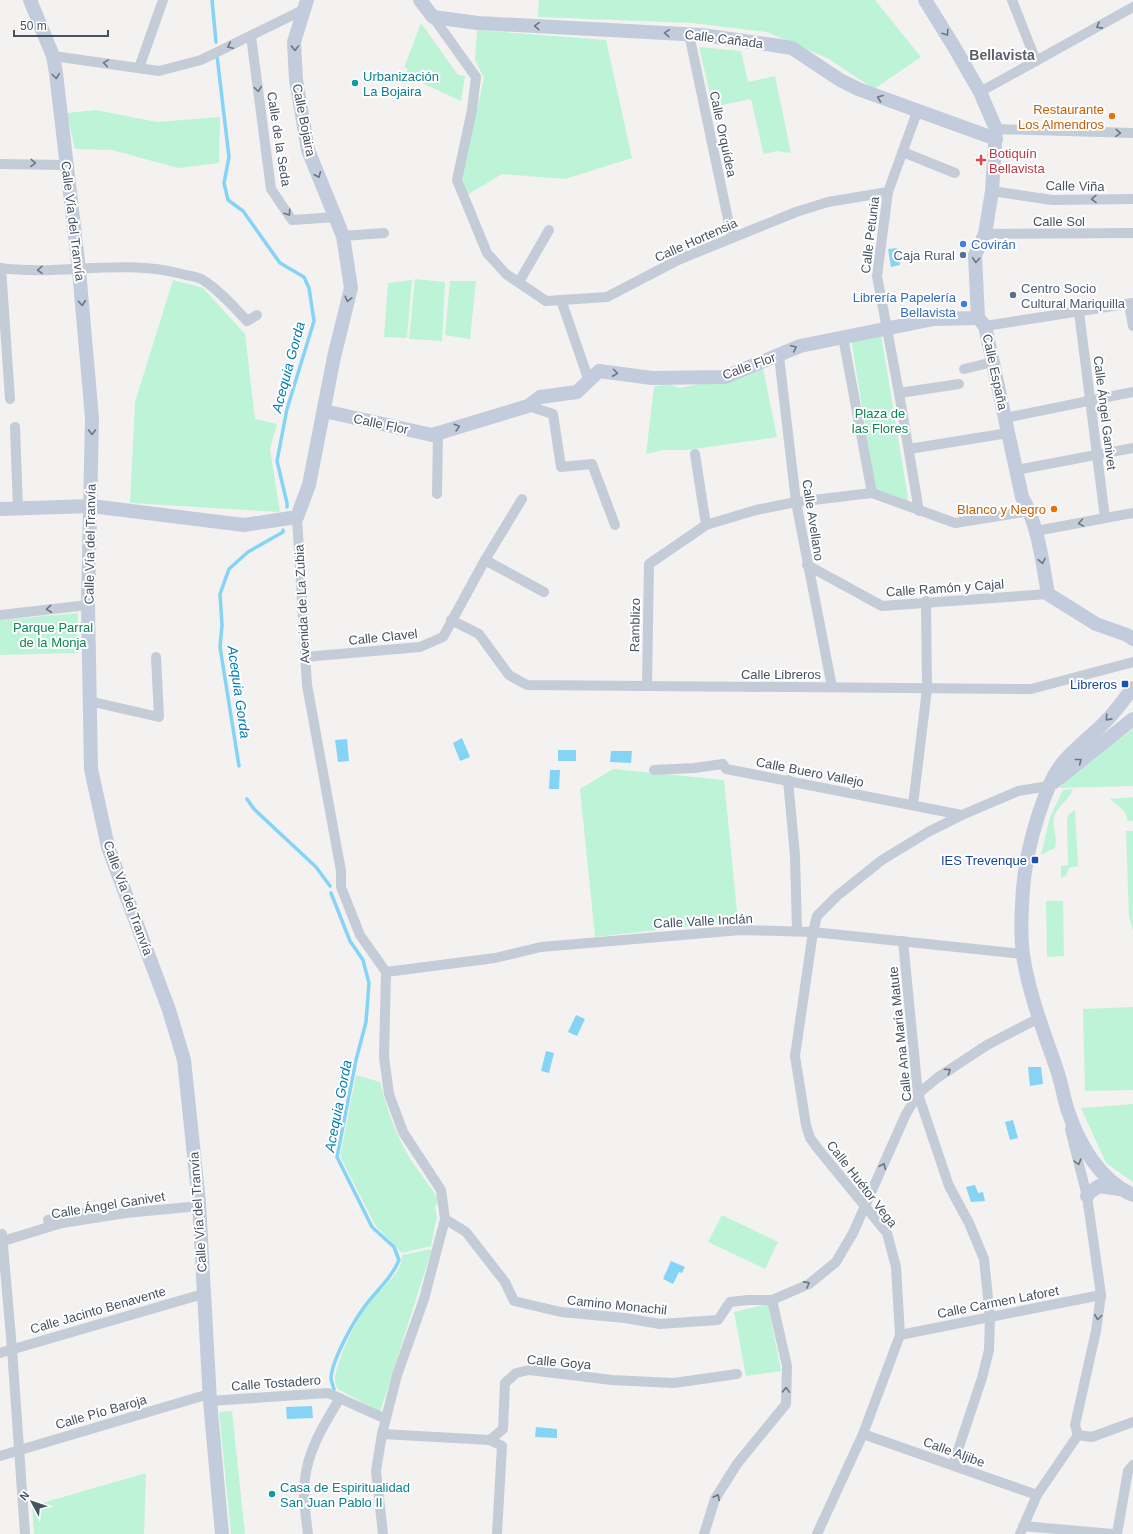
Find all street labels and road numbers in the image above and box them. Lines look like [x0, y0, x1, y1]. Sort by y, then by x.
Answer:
street label: Calle Cañada [684, 27, 765, 51]
street label: Calle Bojaira [290, 82, 319, 158]
street label: Calle Orquídea [707, 90, 740, 179]
street label: Calle de la Seda [264, 91, 294, 188]
street label: Calle Vía del Tranvía [58, 160, 88, 283]
street label: Calle Viña [1045, 178, 1105, 194]
street label: Calle Petunia [858, 195, 882, 274]
street label: Calle Sol [1033, 214, 1085, 229]
street label: Calle Hortensia [652, 215, 740, 265]
street label: Calle España [980, 333, 1011, 412]
street label: Calle Flor [720, 349, 778, 383]
street label: Calle Ángel Ganivet [1091, 355, 1119, 471]
street label: Calle Flor [352, 411, 410, 437]
street label: Calle Avellano [799, 478, 827, 562]
street label: Calle Vía del Tranvía [81, 483, 99, 604]
street label: Avenida de La Zubia [291, 543, 313, 664]
street label: Calle Ramón y Cajal [885, 576, 1005, 600]
street label: Ramblizo [627, 598, 643, 652]
street label: Calle Clavel [348, 626, 418, 648]
street label: Calle Libreros [741, 667, 822, 682]
street label: Calle Buero Vallejo [755, 754, 865, 790]
street label: Calle Vía del Tranvía [100, 839, 156, 958]
street label: Calle Valle Inclán [653, 911, 753, 931]
street label: Calle Ana María Matute [885, 966, 915, 1102]
street label: Calle Huétor Vega [824, 1138, 901, 1231]
street label: Calle Vía del Tranvía [186, 1151, 210, 1273]
street label: Calle Ángel Ganivet [50, 1189, 166, 1221]
street label: Calle Jacinto Benavente [29, 1283, 167, 1337]
street label: Calle Carmen Laforet [936, 1283, 1060, 1321]
street label: Camino Monachil [566, 1292, 668, 1318]
street label: Calle Goya [526, 1352, 592, 1372]
street label: Calle Tostadero [231, 1372, 321, 1394]
street label: Calle Pío Baroja [54, 1392, 149, 1432]
street label: Calle Aljibe [921, 1434, 987, 1470]

